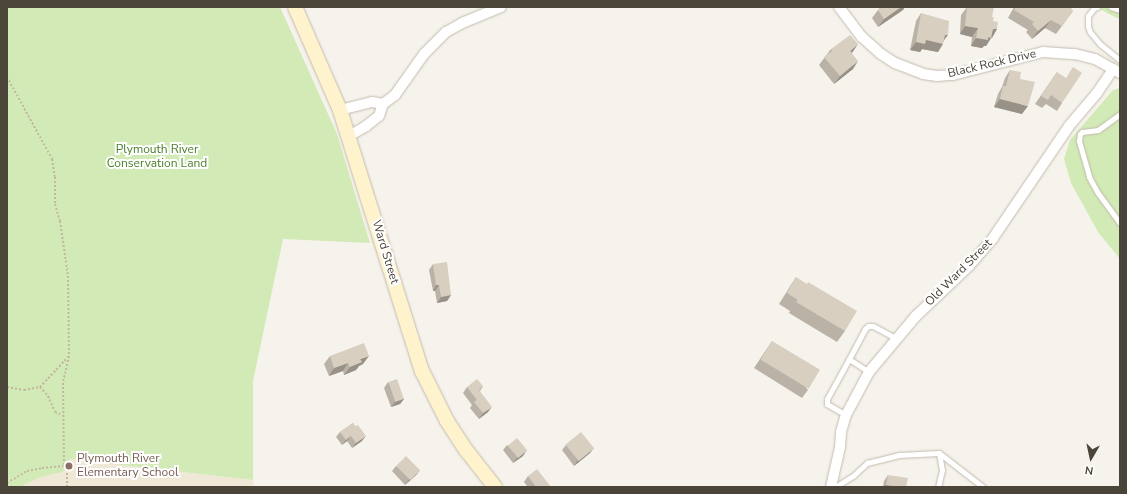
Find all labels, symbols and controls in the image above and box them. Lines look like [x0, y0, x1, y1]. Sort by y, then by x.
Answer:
street label: Black Rock Drive [946, 47, 1038, 81]
park label: Plymouth River Conservation Land [107, 143, 207, 171]
street label: Ward Street [368, 218, 402, 286]
street label: Old Ward Street [923, 237, 995, 309]
north arrow [1071, 438, 1111, 478]
place label: Plymouth River Elementary School [77, 452, 178, 480]
marker: Plymouth River Elementary School [64, 461, 74, 471]
text: N [1084, 462, 1094, 478]

